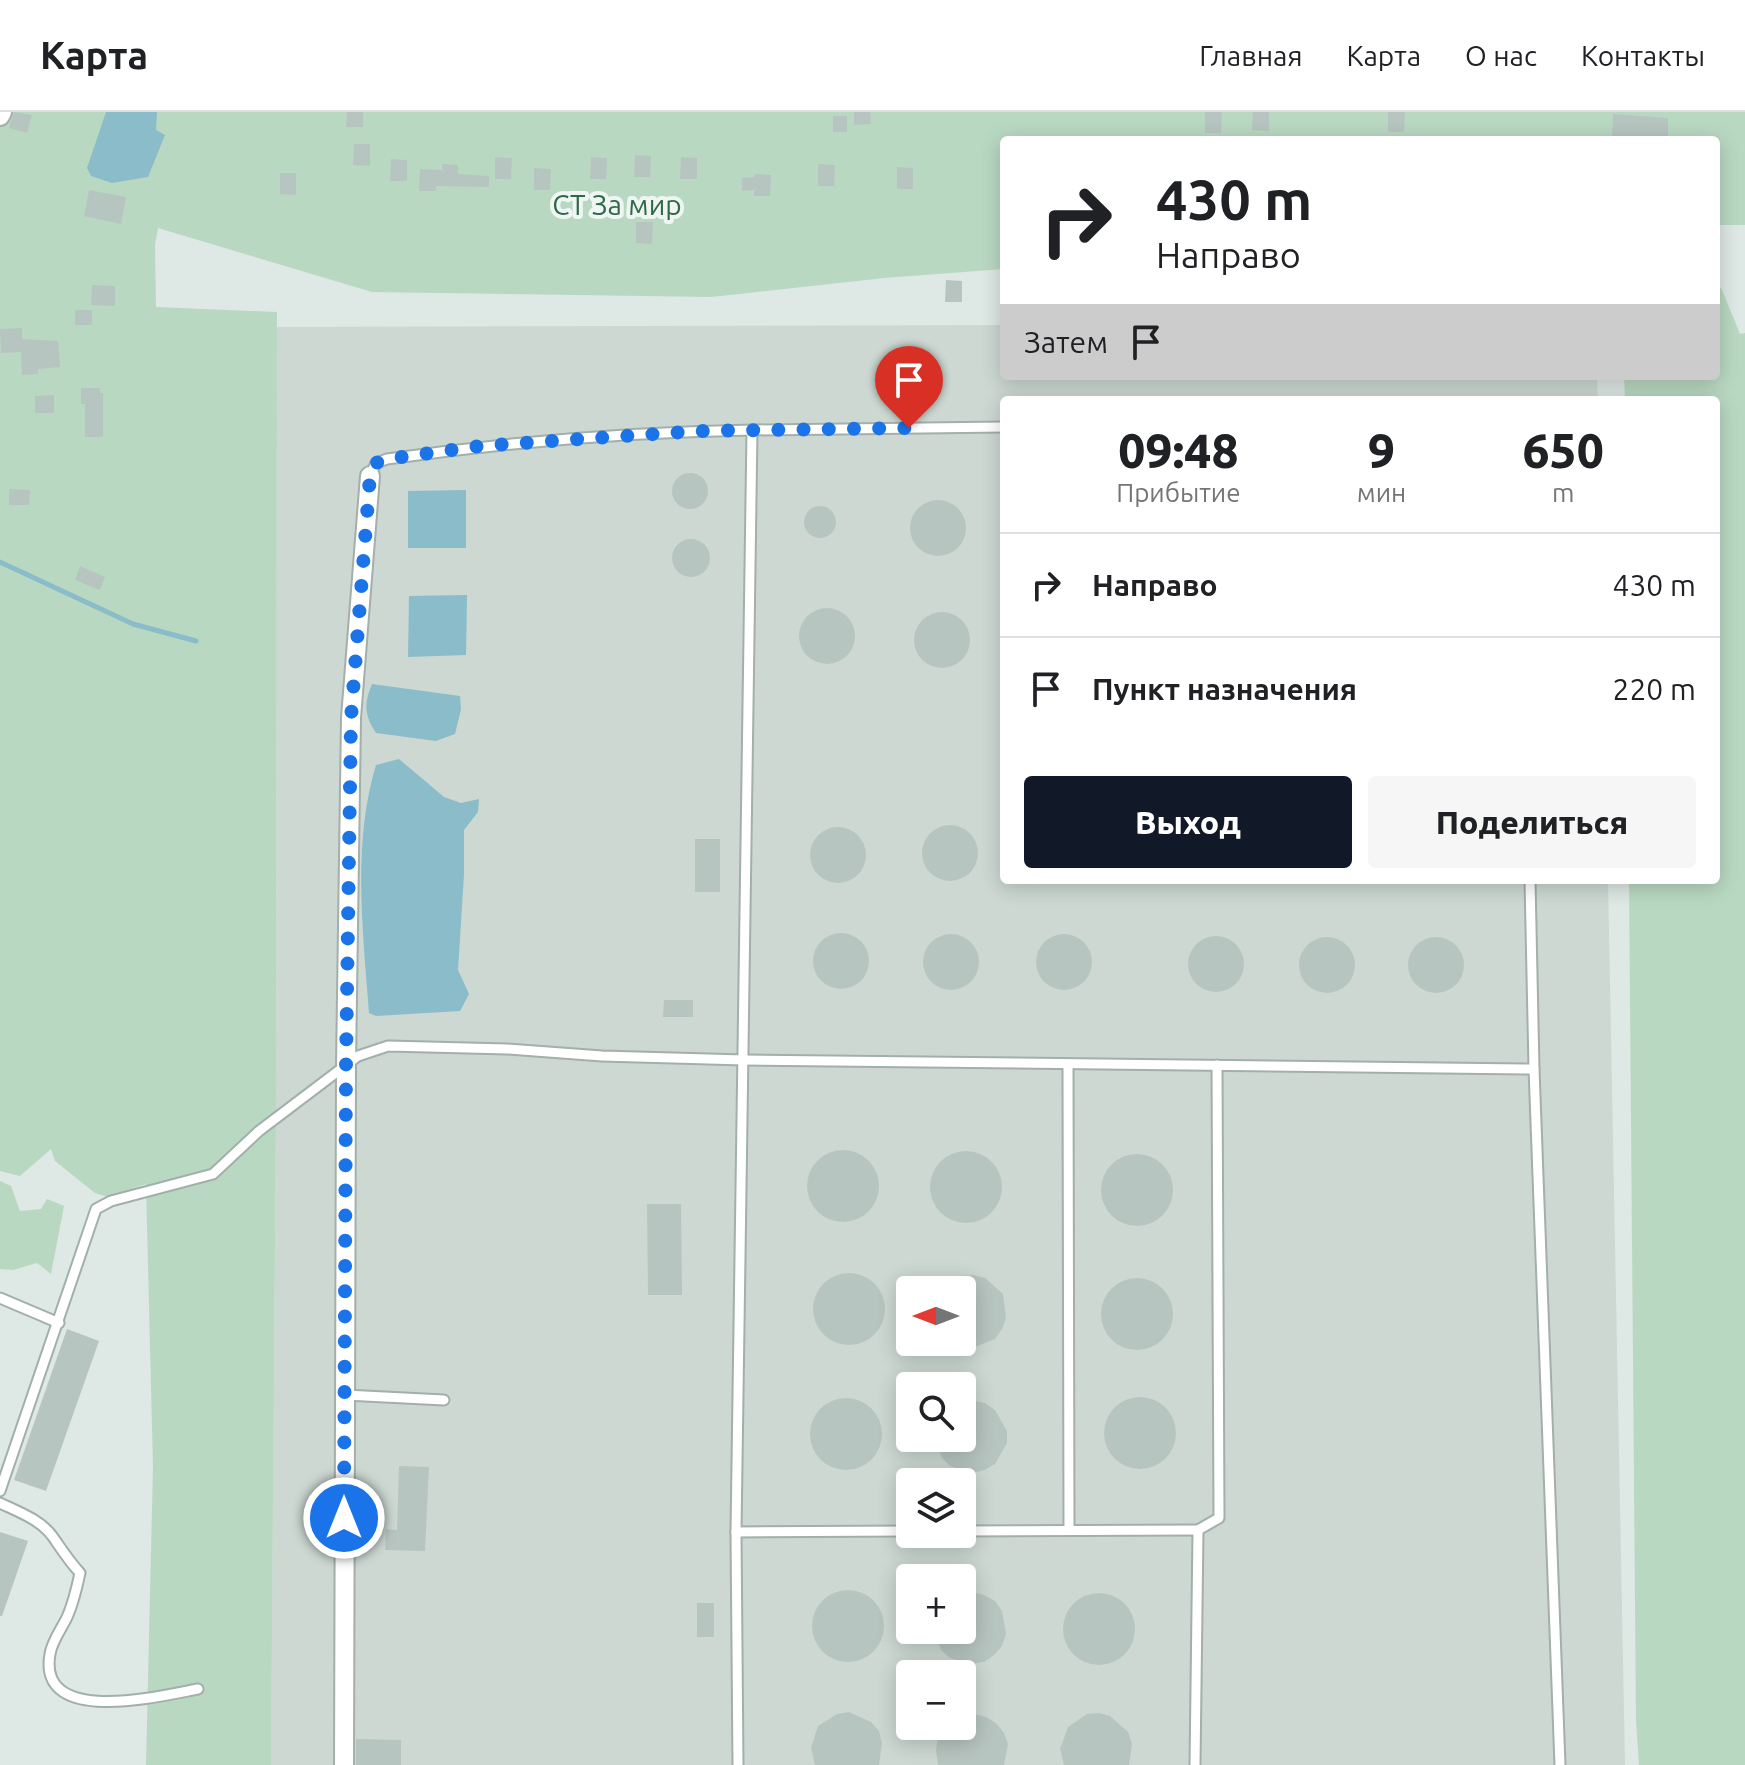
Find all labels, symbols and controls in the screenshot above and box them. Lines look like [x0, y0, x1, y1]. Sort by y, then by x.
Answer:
text: Карта [40, 34, 148, 76]
text: Главная [1199, 40, 1302, 71]
text: Карта [1346, 40, 1421, 71]
text: О нас [1465, 40, 1537, 71]
text: Контакты [1581, 40, 1705, 71]
icon: right [1024, 168, 1128, 272]
text: 430 m [1156, 168, 1312, 231]
park label: СТ За мир [552, 189, 682, 220]
text: Направо [1156, 234, 1301, 275]
icon: arrive [1124, 320, 1168, 364]
text: Затем [1024, 325, 1108, 359]
pin [875, 346, 943, 428]
icon: arrive [887, 358, 931, 402]
text: 09:48 [1118, 423, 1238, 477]
text: 9 [1368, 423, 1395, 477]
text: 650 [1523, 423, 1604, 477]
text: Прибытие [1116, 478, 1241, 507]
text: мин [1357, 478, 1406, 507]
text: m [1552, 478, 1574, 507]
icon: right [1024, 563, 1068, 607]
text: Направо [1092, 568, 1218, 602]
text: 430 m [1612, 568, 1696, 602]
icon: arrive [1024, 667, 1068, 711]
text: Пункт назначения [1092, 672, 1357, 706]
text: 220 m [1612, 672, 1696, 706]
button: Выход [1024, 776, 1352, 868]
button: Поделиться [1368, 776, 1696, 868]
north arrow [896, 1276, 976, 1356]
map controls [896, 1276, 976, 1740]
button: search [896, 1372, 976, 1452]
button: layers [896, 1468, 976, 1548]
position arrow [302, 1476, 386, 1560]
button: + [896, 1564, 976, 1644]
button: − [896, 1660, 976, 1740]

